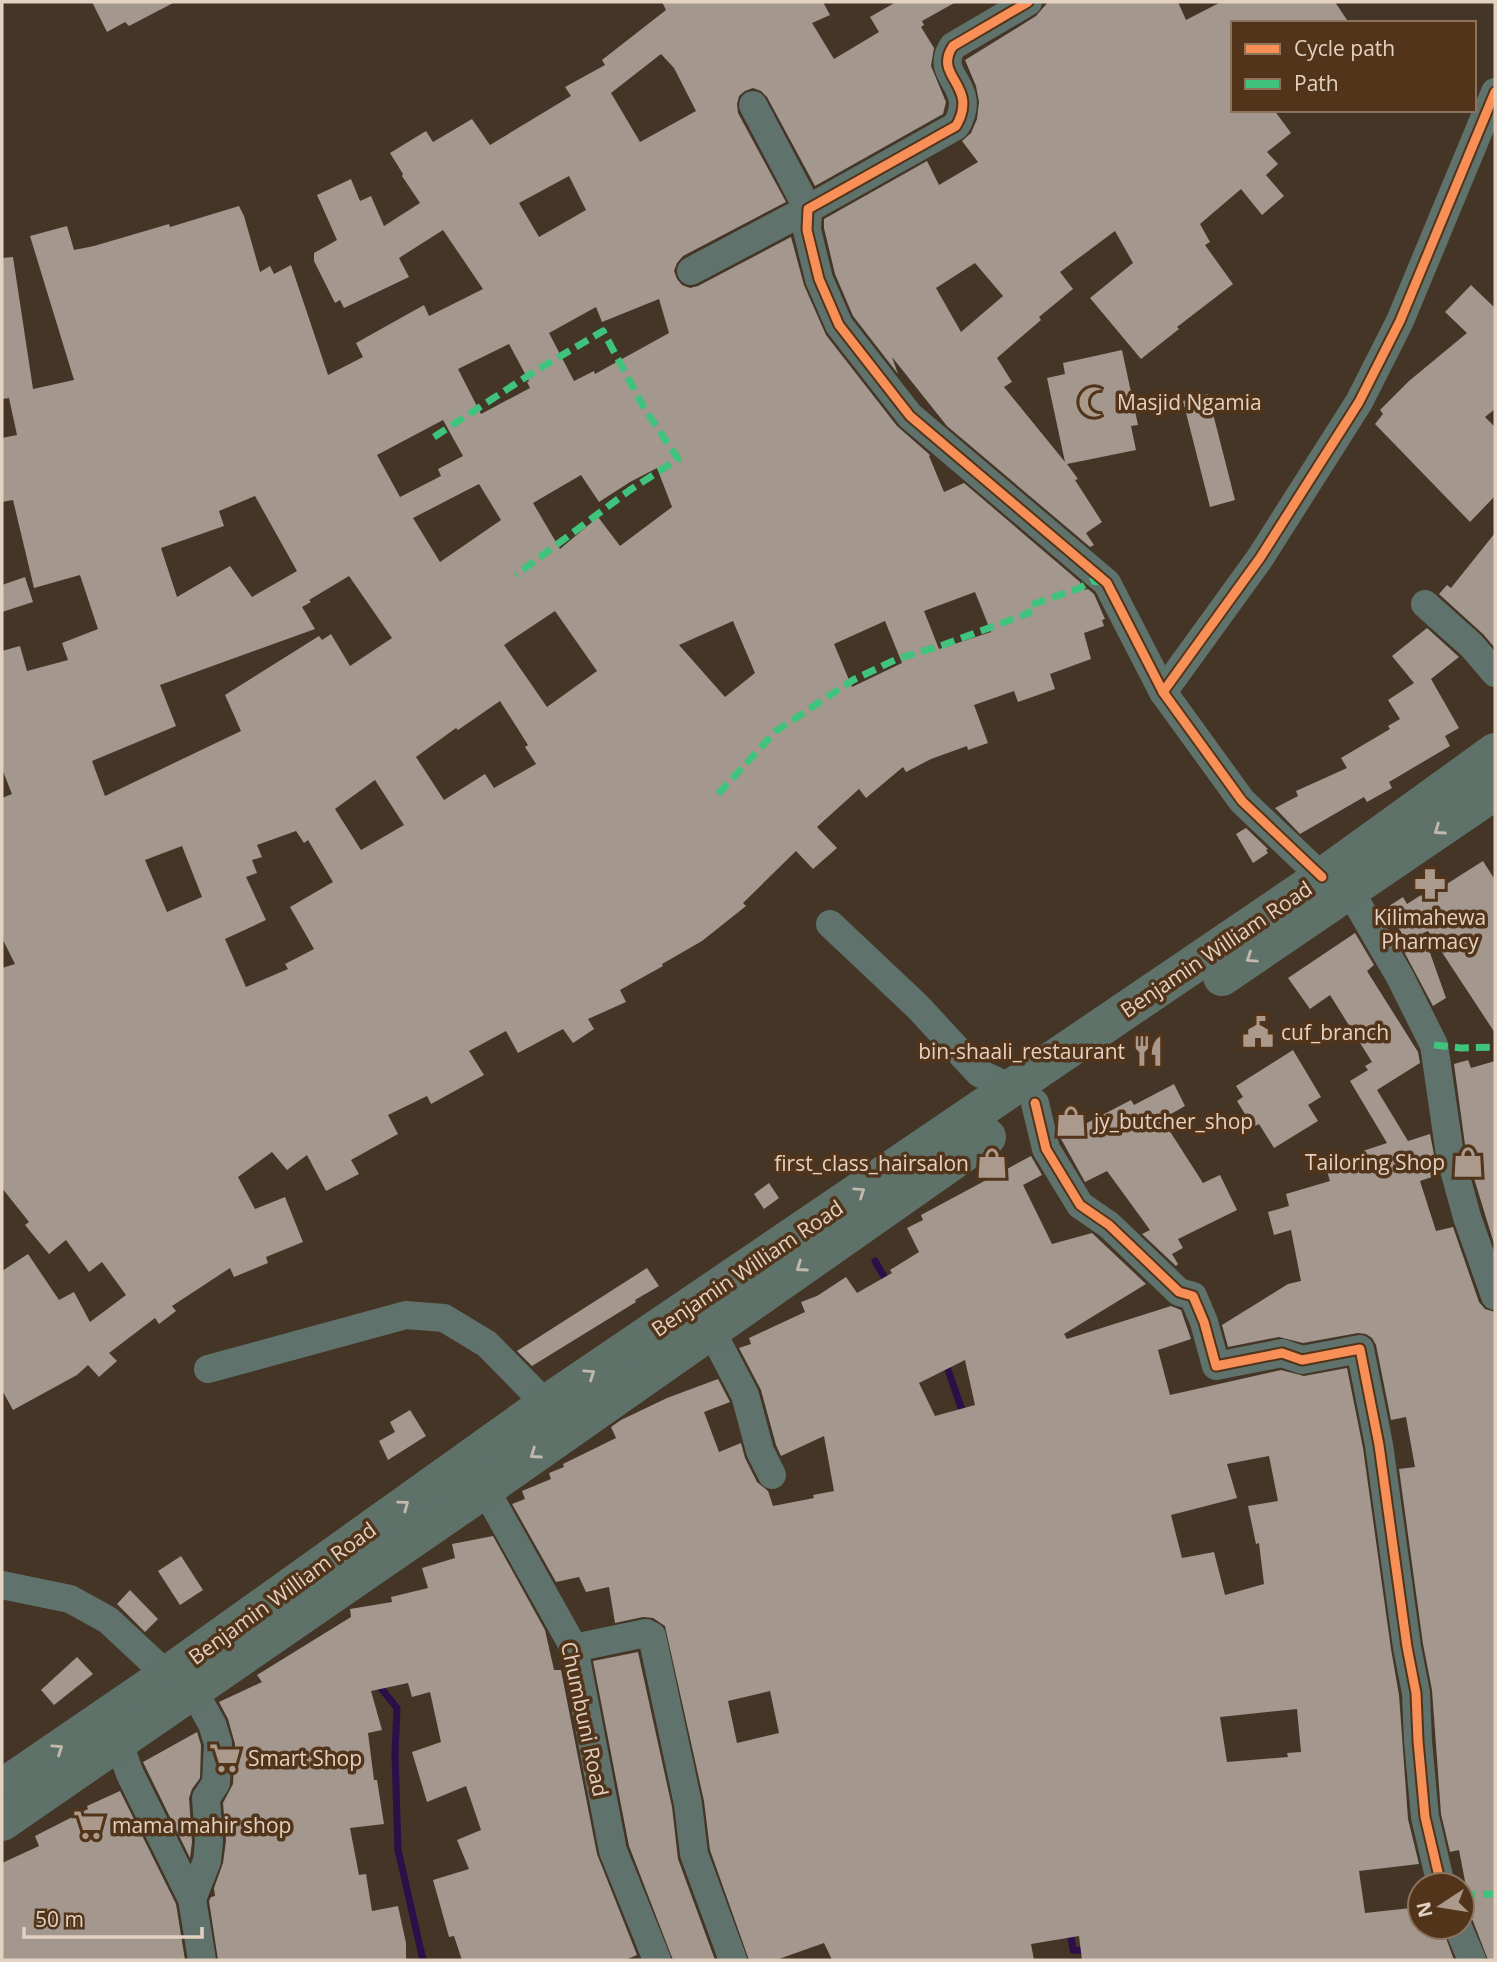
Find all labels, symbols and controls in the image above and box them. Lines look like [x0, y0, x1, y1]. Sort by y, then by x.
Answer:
legend [1231, 21, 1476, 112]
text: Cycle path [1294, 34, 1395, 62]
text: Path [1294, 69, 1339, 97]
mosque icon: Masjid Ngamia [1077, 385, 1111, 419]
place label: Masjid Ngamia [1117, 388, 1262, 416]
one-way arrow [1434, 822, 1447, 834]
pharmacy icon: Kilimahewa Pharmacy [1413, 867, 1447, 901]
street label: Benjamin William Road [1115, 874, 1317, 1024]
place label: Kilimahewa Pharmacy [1374, 903, 1486, 955]
one-way arrow [1246, 950, 1259, 962]
public building icon: cuf_branch [1241, 1015, 1275, 1049]
place label: cuf_branch [1281, 1018, 1389, 1046]
restaurant icon: bin-shaali_restaurant [1131, 1034, 1165, 1068]
place label: bin-shaali_restaurant [918, 1037, 1125, 1065]
shop icon: jy_butcher_shop [1054, 1104, 1088, 1138]
place label: jy_butcher_shop [1092, 1107, 1253, 1135]
shop icon: Tailoring Shop [1451, 1145, 1485, 1179]
shop icon: first_class_hairsalon [975, 1146, 1009, 1180]
place label: Tailoring Shop [1305, 1148, 1445, 1176]
place label: first_class_hairsalon [774, 1149, 969, 1177]
one-way arrow [852, 1188, 865, 1200]
street label: Benjamin William Road [646, 1193, 848, 1343]
one-way arrow [796, 1259, 809, 1271]
one-way arrow [582, 1370, 595, 1382]
one-way arrow [530, 1446, 543, 1458]
one-way arrow [396, 1501, 409, 1514]
street label: Benjamin William Road [183, 1515, 381, 1671]
street label: Chumbuni Road [555, 1639, 615, 1799]
supermarket icon: Smart Shop [208, 1741, 242, 1775]
place label: Smart Shop [248, 1744, 362, 1772]
one-way arrow [50, 1745, 63, 1757]
supermarket icon: mama mahir shop [72, 1808, 106, 1842]
place label: mama mahir shop [112, 1811, 291, 1839]
north arrow [1406, 1871, 1476, 1941]
scale bar [24, 1896, 203, 1940]
text: N [1410, 1899, 1439, 1920]
text: 50 m [35, 1905, 84, 1933]

